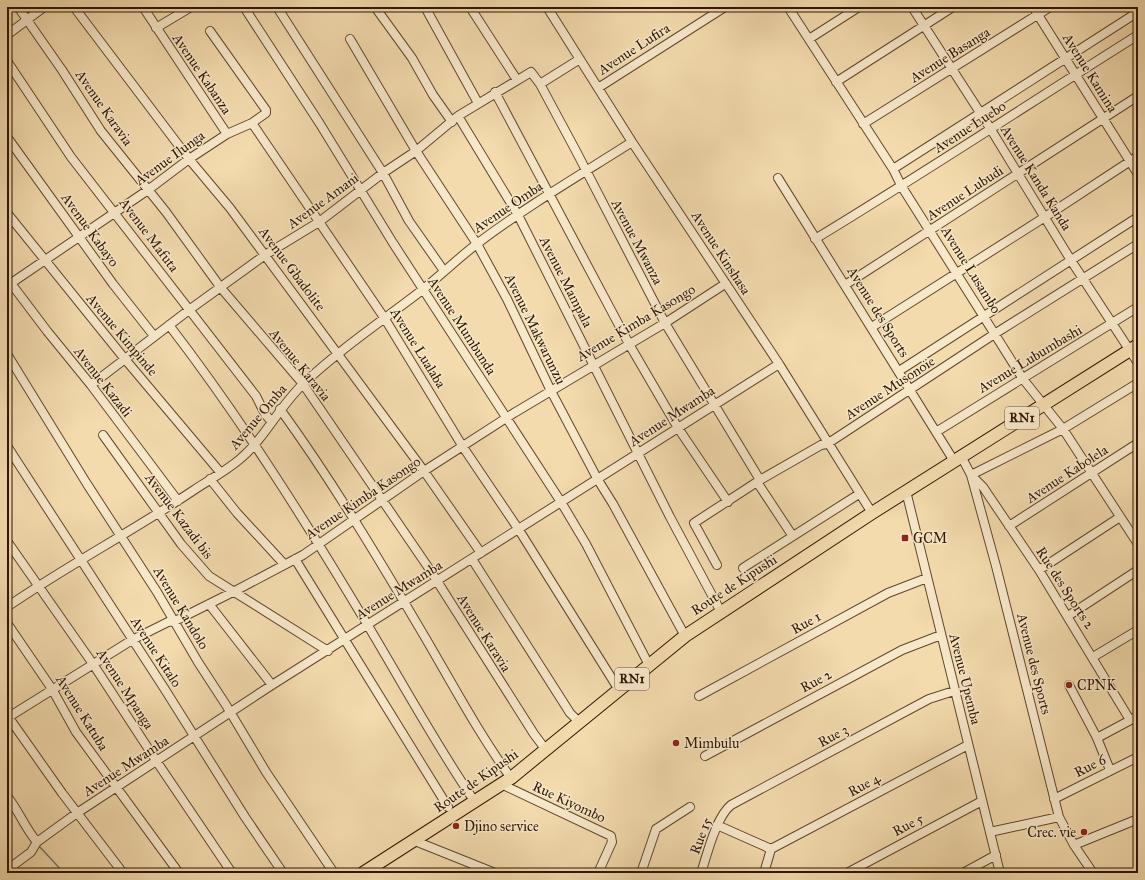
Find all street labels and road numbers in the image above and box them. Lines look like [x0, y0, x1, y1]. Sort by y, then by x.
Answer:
street label: Avenue Lufira [594, 19, 673, 79]
street label: Avenue Basanga [906, 24, 993, 87]
street label: Avenue Kamina [1058, 29, 1121, 116]
street label: Avenue Kabanza [168, 30, 235, 118]
street label: Avenue Karavia [71, 66, 136, 149]
street label: Avenue Luebo [930, 97, 1009, 157]
street label: Avenue Kanda Kanda [996, 121, 1075, 234]
street label: Avenue Ilunga [131, 127, 208, 190]
street label: Avenue Lubudi [923, 162, 1007, 225]
street label: Avenue Amani [283, 169, 362, 233]
street label: Avenue Omba [469, 178, 546, 237]
street label: Avenue Kabayo [57, 189, 122, 270]
street label: Avenue Mafuta [115, 194, 182, 275]
street label: Avenue Mwanza [607, 196, 667, 288]
street label: Avenue Kinshasa [687, 207, 754, 298]
street label: Avenue Lusambo [937, 222, 1005, 317]
street label: Avenue Gbadolite [254, 223, 329, 314]
street label: Avenue Mampala [535, 233, 596, 330]
street label: Avenue des Sports [843, 263, 913, 360]
street label: Avenue Makwarunzu [500, 270, 569, 388]
street label: Avenue Mumbunda [423, 273, 500, 378]
street label: Avenue Kimba Kasongo [573, 281, 699, 366]
street label: Avenue Kimpinde [82, 290, 161, 380]
street label: Avenue Lualaba [386, 304, 449, 391]
street label: Avenue Lubumbashi [974, 321, 1085, 397]
street label: Avenue Karavia [265, 324, 334, 405]
street label: Avenue Kazadi [70, 343, 136, 421]
street label: Avenue Musonoïe [841, 353, 938, 424]
street label: Avenue Omba [225, 381, 290, 454]
street label: Avenue Mwamba [625, 382, 718, 451]
road number: RN1 [1005, 407, 1039, 429]
street label: Avenue Kabolela [1022, 441, 1111, 507]
street label: Avenue Kimba Kasongo [301, 453, 424, 544]
street label: Avenue Kazadi bis [141, 469, 217, 562]
street label: Rue des Sports 2 [1032, 544, 1098, 632]
street label: Route de Kipushi [688, 551, 780, 619]
street label: Avenue Mwamba [352, 557, 445, 624]
street label: Avenue Kandolo [149, 563, 212, 652]
street label: Avenue Karavia [453, 590, 515, 675]
street label: Rue 1 [788, 608, 824, 638]
street label: Avenue des Sports [1013, 611, 1055, 716]
street label: Avenue Kitalo [126, 613, 185, 690]
street label: Avenue Upemba [945, 631, 985, 726]
street label: Avenue Mpanga [92, 645, 157, 732]
street label: Rue 2 [797, 666, 835, 696]
road number: RN1 [615, 668, 649, 690]
street label: Avenue Katuba [51, 671, 112, 754]
street label: Rue 3 [815, 721, 851, 751]
street label: Avenue Mwamba [79, 732, 172, 801]
street label: Route de Kipushi [431, 746, 522, 816]
street label: Rue 6 [1071, 751, 1109, 781]
street label: Rue 4 [845, 769, 884, 800]
street label: Rue Kiyombo [530, 778, 608, 826]
street label: Rue 5 [890, 810, 927, 840]
street label: Rue 15 [686, 815, 716, 857]

